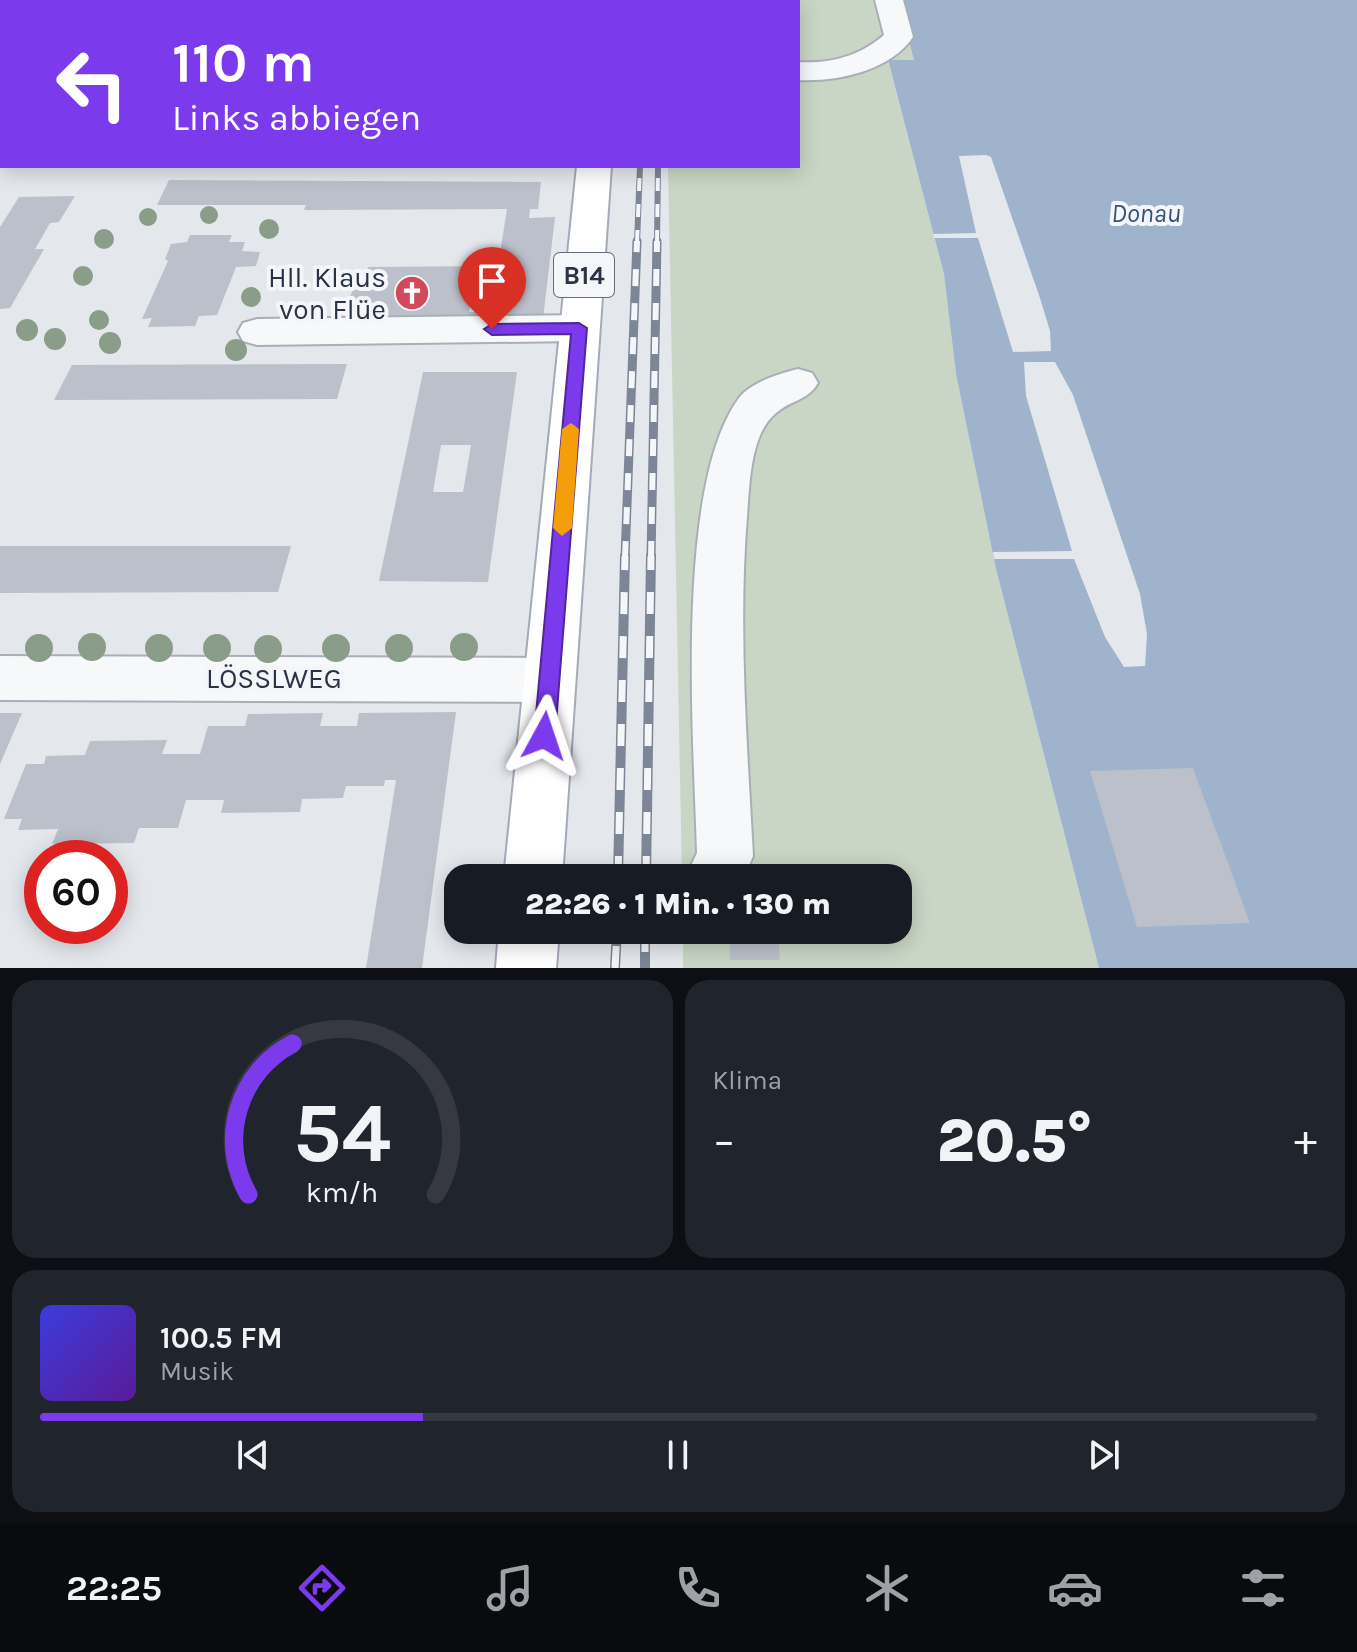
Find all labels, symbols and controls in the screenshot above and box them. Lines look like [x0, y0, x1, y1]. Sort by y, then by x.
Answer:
text: 110 m [172, 30, 315, 95]
icon: left [40, 32, 144, 136]
text: Links abbiegen [172, 97, 421, 139]
water label: Donau [1111, 198, 1181, 229]
pin [458, 247, 526, 329]
road number: B14 [554, 253, 614, 297]
icon: arrive [470, 259, 514, 303]
place label: Hll. Klaus von Flüe [268, 261, 386, 326]
church icon: Hll. Klaus von Flüe [393, 274, 431, 312]
street label: LÖSSLWEG [206, 662, 342, 695]
position arrow [502, 694, 586, 778]
speed limit sign: 60 [24, 840, 128, 944]
text: 22:26 · 1 Min. · 130 m [525, 886, 831, 922]
text: Klima [713, 1065, 782, 1096]
text: 54 [293, 1085, 391, 1182]
text: 20.5° [937, 1106, 1093, 1176]
text: − [713, 1115, 736, 1166]
text: + [1294, 1115, 1317, 1166]
text: km/h [306, 1176, 378, 1209]
text: 100.5 FM [160, 1320, 283, 1356]
text: Musik [160, 1356, 234, 1387]
icon: previous [231, 1433, 275, 1477]
icon: pause [656, 1433, 700, 1477]
icon: next [1082, 1433, 1126, 1477]
icon: directions [294, 1560, 350, 1616]
icon: music [482, 1560, 538, 1616]
icon: phone [670, 1560, 726, 1616]
icon: climate [859, 1560, 915, 1616]
icon: car [1047, 1560, 1103, 1616]
icon: filters [1235, 1560, 1291, 1616]
text: 22:25 [66, 1567, 162, 1609]

